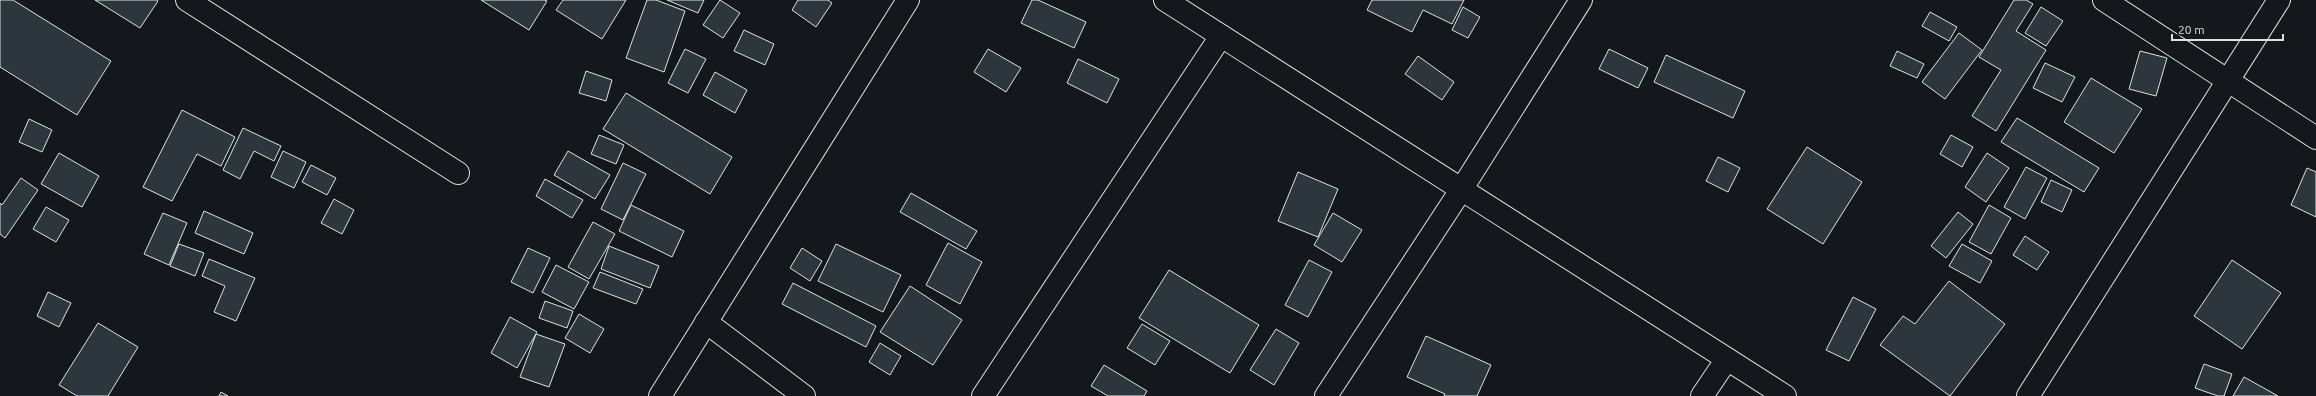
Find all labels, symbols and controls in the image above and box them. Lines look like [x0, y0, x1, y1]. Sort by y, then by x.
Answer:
scale bar [2172, 16, 2283, 42]
text: 20 m [2178, 23, 2205, 36]

